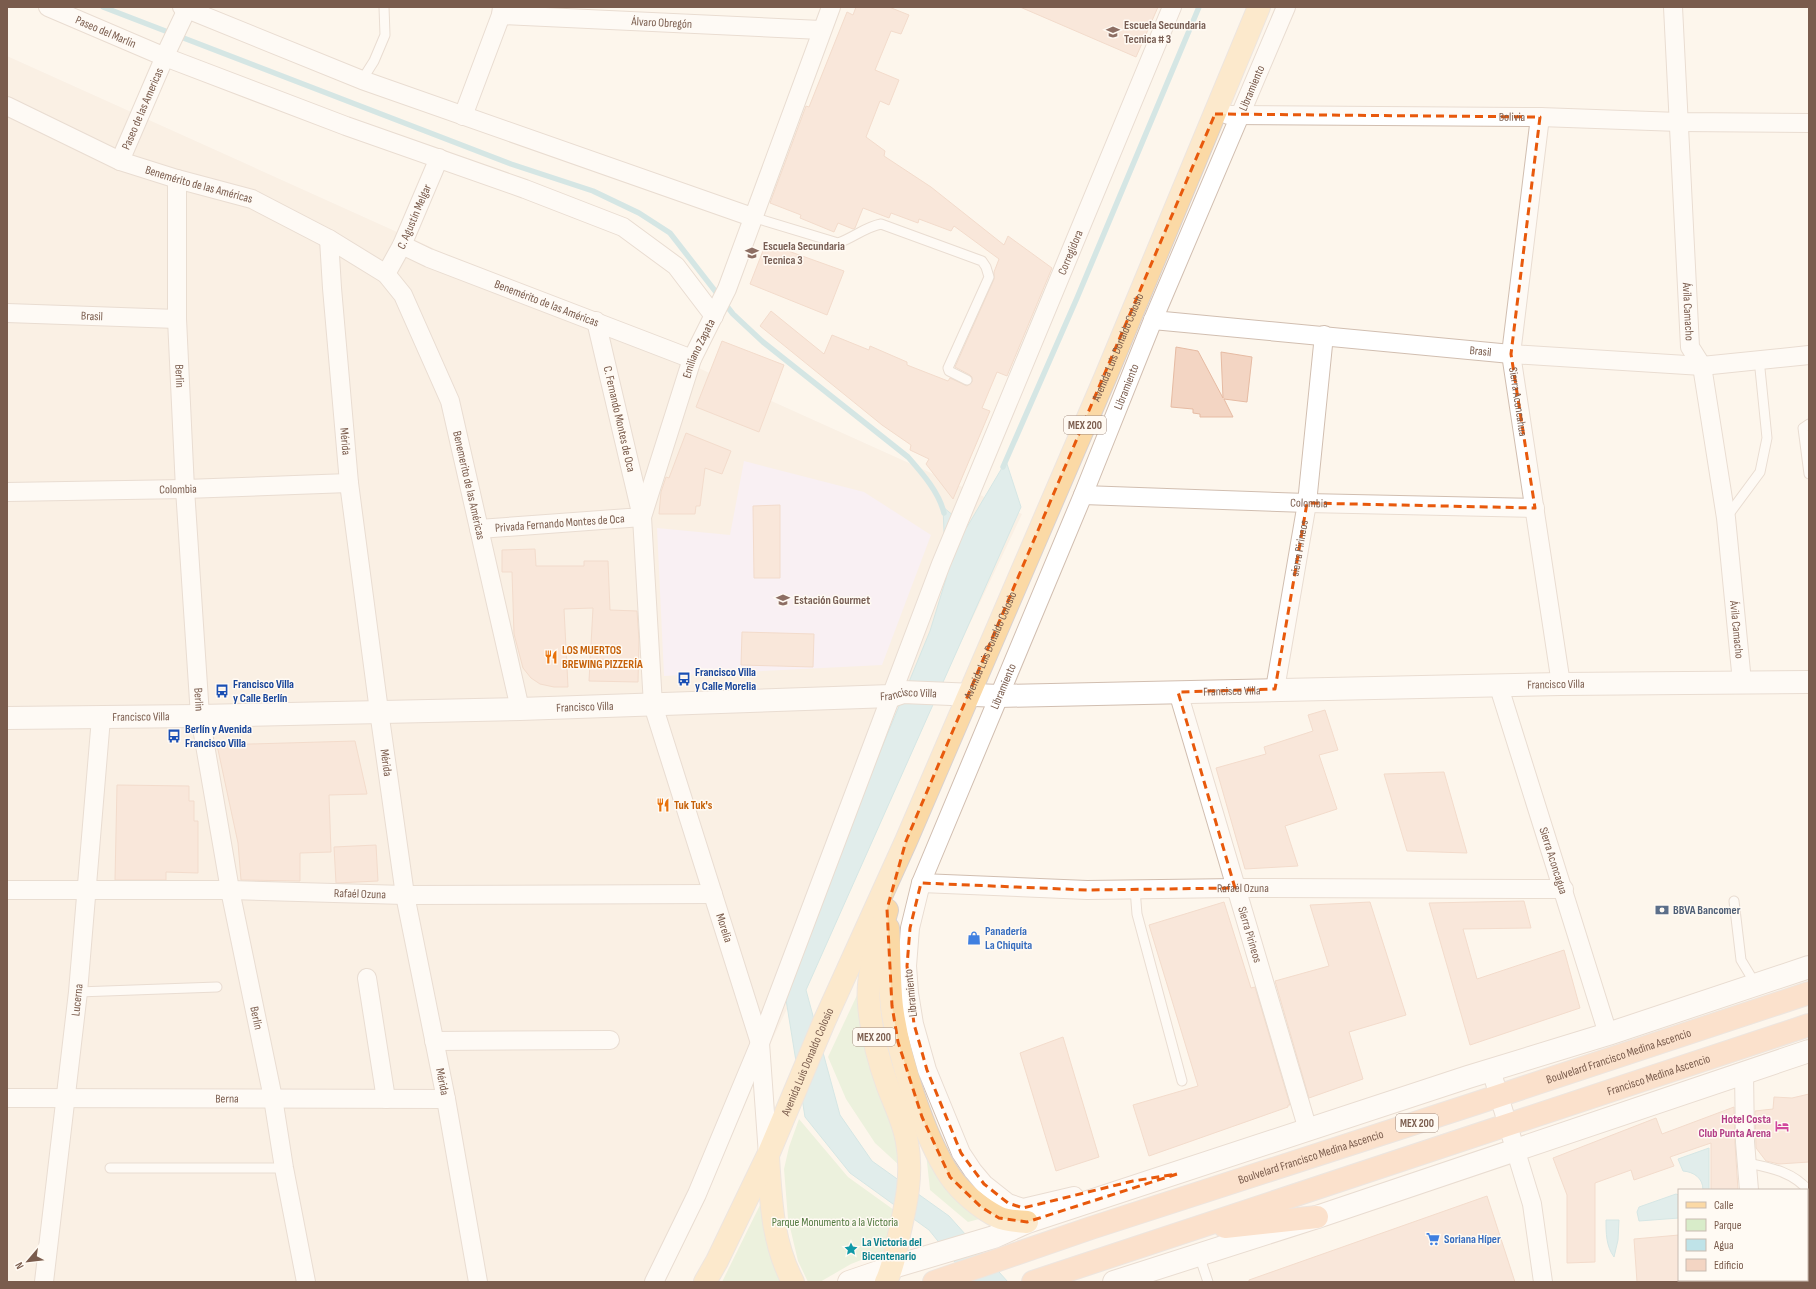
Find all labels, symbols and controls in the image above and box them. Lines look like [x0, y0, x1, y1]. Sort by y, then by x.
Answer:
street label: Paseo del Marlin [73, 12, 139, 51]
street label: Álvaro Obregón [630, 14, 692, 31]
place label: Escuela Secundaria Tecnica # 3 [1124, 18, 1206, 47]
school or university icon: Escuela Secundaria Tecnica # 3 [1105, 24, 1121, 40]
street label: Libramiento [1235, 63, 1268, 113]
street label: Paseo de las Americas [118, 65, 167, 152]
street label: Bolivia [1499, 109, 1526, 124]
street label: Benemérito de las Américas [143, 162, 254, 206]
street label: C. Agustín Melgar [394, 181, 435, 252]
street label: Corregidora [1054, 227, 1086, 277]
place label: Escuela Secundaria Tecnica 3 [763, 239, 845, 268]
school or university icon: Escuela Secundaria Tecnica 3 [744, 245, 760, 261]
street label: Benemérito de las Américas [492, 276, 601, 330]
street label: Ávila Camacho [1679, 281, 1697, 341]
street label: Avenida Luis Donaldo Colosio [1088, 291, 1147, 404]
street label: Brasil [81, 308, 103, 324]
street label: Emiliano Zapata [679, 316, 719, 380]
street label: Brasil [1469, 343, 1492, 360]
street label: Libramiento [1110, 362, 1142, 412]
street label: Berlin [172, 364, 188, 388]
street label: C. Fernando Montes de Oca [600, 365, 639, 474]
street label: Sierra Aconcahua [1506, 366, 1531, 438]
road number: MEX 200 [1064, 416, 1106, 434]
street label: Mérida [337, 427, 354, 456]
street label: Benemerito de las Américas [450, 429, 489, 541]
street label: Colombia [159, 481, 197, 497]
street label: Colombia [1290, 495, 1328, 511]
street label: Privada Fernando Montes de Oca [494, 511, 625, 535]
street label: sierra Pirineos [1287, 519, 1311, 577]
street label: Avenida Luis Donaldo Colosio [960, 589, 1020, 702]
school or university icon: Estación Gourmet [775, 592, 791, 608]
place label: Estación Gourmet [794, 593, 870, 608]
street label: Ávila Camacho [1727, 599, 1747, 659]
place label: LOS MUERTOS BREWING PIZZERÍA [562, 643, 643, 672]
restaurant icon: LOS MUERTOS BREWING PIZZERÍA [543, 649, 559, 665]
street label: Libramiento [987, 661, 1019, 711]
place label: Francisco Villa y Calle Morelia [695, 665, 756, 694]
bus stop icon: Francisco Villa y Calle Morelia [676, 671, 692, 687]
street label: Francisco Villa [1527, 676, 1585, 692]
place label: Francisco Villa y Calle Berlín [233, 677, 294, 706]
bus stop icon: Francisco Villa y Calle Berlín [214, 683, 230, 699]
street label: Francisco Villa [1203, 683, 1261, 699]
street label: Francisco Villa [880, 685, 937, 704]
street label: Berlin [191, 687, 207, 712]
street label: Francisco Villa [556, 698, 614, 715]
street label: Francisco Villa [112, 709, 170, 724]
place label: Berlín y Avenida Francisco Villa [185, 722, 252, 751]
bus stop icon: Berlín y Avenida Francisco Villa [166, 728, 182, 744]
street label: Mérida [377, 748, 396, 778]
restaurant icon: Tuk Tuk's [655, 797, 671, 813]
place label: Tuk Tuk's [674, 798, 713, 813]
street label: Sierra Aconcagua [1536, 825, 1571, 896]
street label: Rafaél Ozuna [1217, 880, 1269, 896]
street label: Rafaél Ozuna [334, 885, 387, 902]
bank icon: BBVA Bancomer [1654, 902, 1670, 918]
place label: BBVA Bancomer [1673, 903, 1741, 918]
street label: Sierra Pirineos [1235, 905, 1265, 964]
street label: Morelia [712, 912, 736, 945]
place label: Panadería La Chiquita [985, 924, 1032, 953]
shop icon: Panadería La Chiquita [966, 930, 982, 946]
street label: Libramiento [901, 968, 921, 1018]
street label: Lucerna [68, 983, 86, 1017]
street label: Berlin [247, 1005, 266, 1031]
street label: Avenida Luis Donaldo Colosio [778, 1006, 837, 1119]
street label: Boulvelard Francisco Medina Ascencio [1545, 1026, 1693, 1086]
road number: MEX 200 [853, 1028, 895, 1046]
street label: Francisco Medina Ascencio [1605, 1052, 1711, 1098]
street label: Mérida [432, 1067, 453, 1097]
street label: Berna [215, 1091, 239, 1106]
place label: Hotel Costa Club Punta Arena [1698, 1112, 1771, 1141]
road number: MEX 200 [1396, 1114, 1438, 1132]
hotel icon: Hotel Costa Club Punta Arena [1774, 1118, 1790, 1134]
street label: Boulvelard Francisco Medina Ascencio [1236, 1126, 1385, 1187]
legend [1678, 1189, 1808, 1281]
text: Calle [1714, 1198, 1734, 1213]
park label: Parque Monumento a la Victoria [772, 1215, 899, 1230]
text: Parque [1714, 1218, 1742, 1233]
supermarket icon: Soriana Híper [1425, 1231, 1441, 1247]
place label: Soriana Híper [1444, 1232, 1501, 1247]
place label: La Victoria del Bicentenario [862, 1235, 922, 1264]
text: Agua [1713, 1238, 1734, 1253]
north arrow [8, 1241, 48, 1281]
place icon: La Victoria del Bicentenario [843, 1241, 859, 1257]
text: Edificio [1714, 1258, 1743, 1273]
text: N [12, 1260, 27, 1271]

